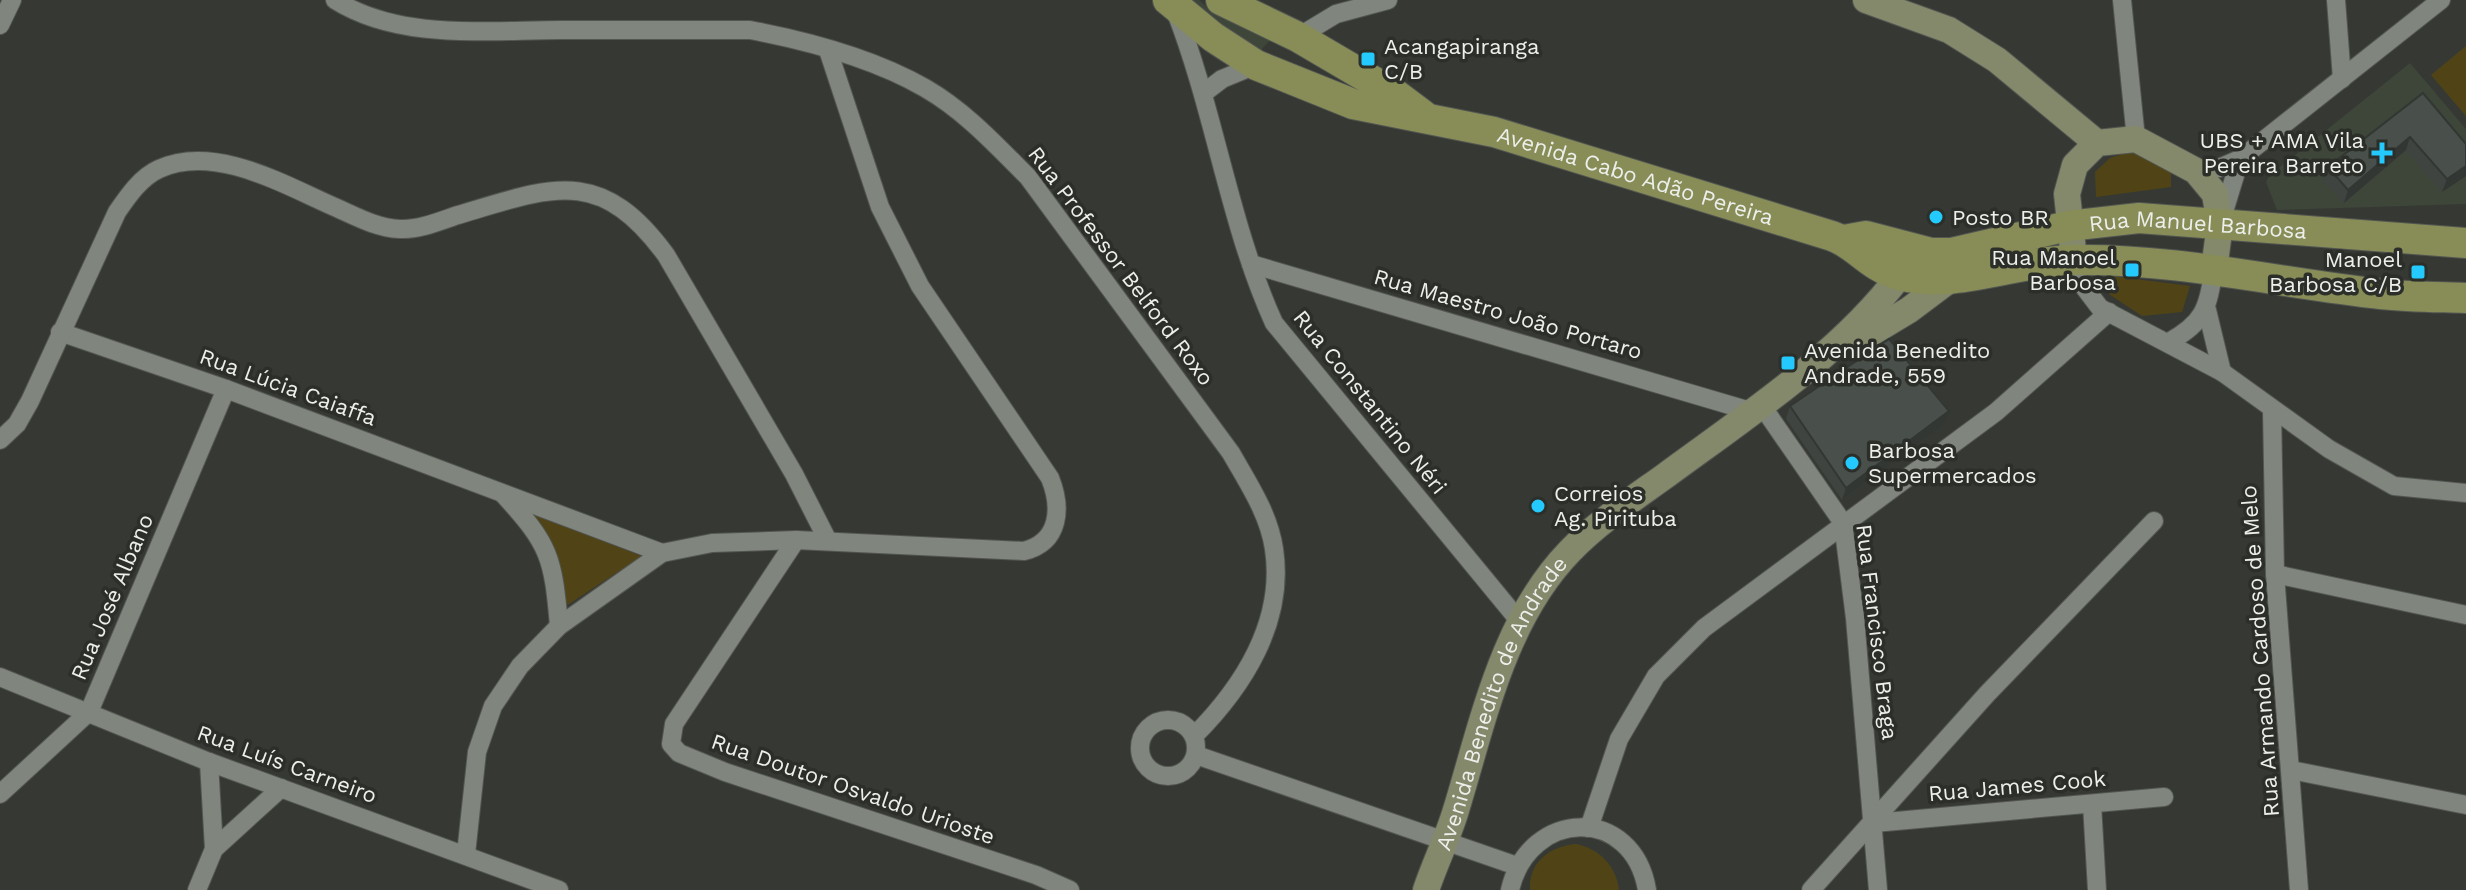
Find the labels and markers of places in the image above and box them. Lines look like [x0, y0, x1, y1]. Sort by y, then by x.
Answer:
place label: Acangapiranga C/B [1384, 34, 1539, 84]
marker: Acangapiranga C/B [1359, 50, 1377, 68]
place label: UBS + AMA Vila Pereira Barreto [2200, 128, 2364, 178]
marker: UBS + AMA Vila Pereira Barreto [2371, 142, 2393, 164]
place label: Posto BR [1952, 205, 2049, 230]
marker: Posto BR [1927, 208, 1945, 226]
place label: Rua Manoel Barbosa [1991, 245, 2116, 295]
place label: Manoel Barbosa C/B [2269, 247, 2402, 297]
marker: Rua Manoel Barbosa [2123, 261, 2141, 279]
marker: Manoel Barbosa C/B [2409, 263, 2427, 281]
place label: Avenida Benedito Andrade, 559 [1804, 338, 1990, 388]
marker: Avenida Benedito Andrade, 559 [1779, 354, 1797, 372]
place label: Barbosa Supermercados [1868, 438, 2037, 488]
marker: Barbosa Supermercados [1843, 454, 1861, 472]
place label: Correios Ag. Pirituba [1554, 481, 1677, 531]
marker: Correios Ag. Pirituba [1529, 497, 1547, 515]

